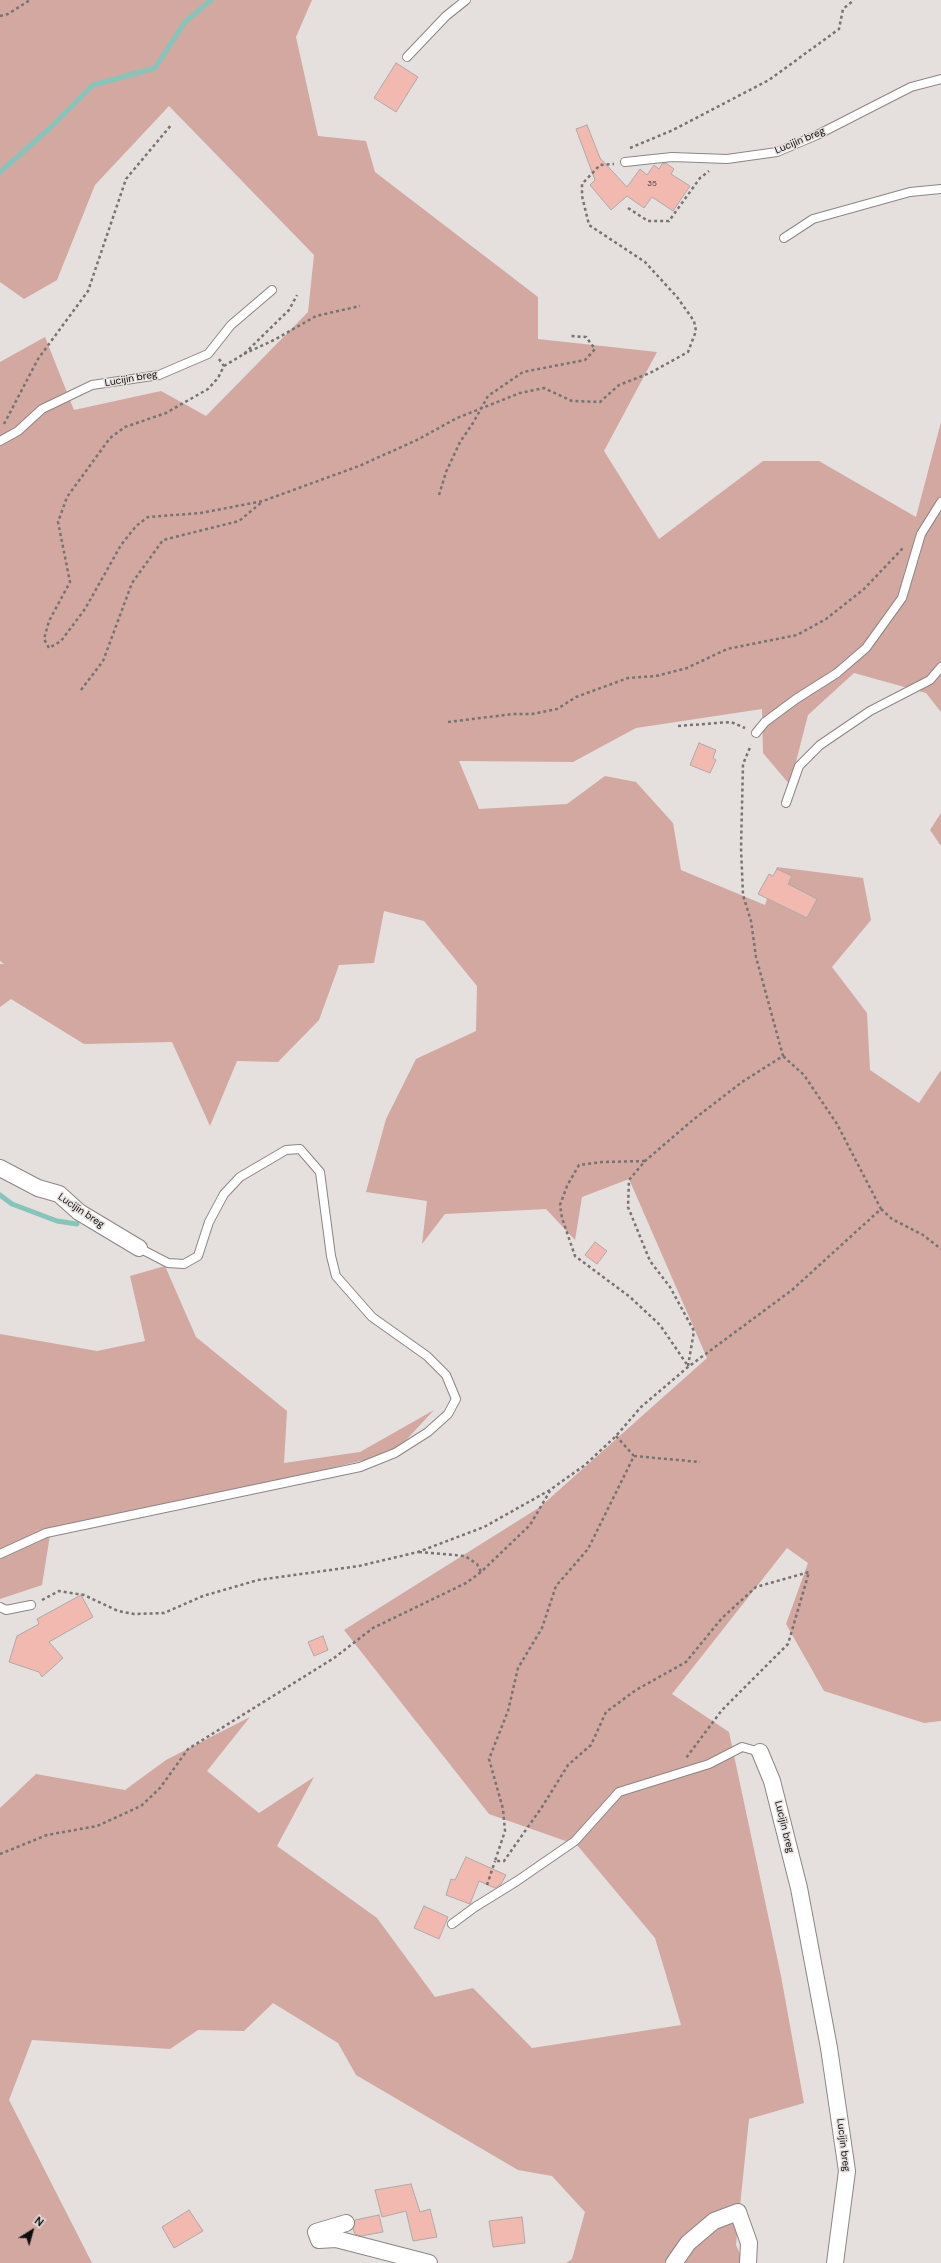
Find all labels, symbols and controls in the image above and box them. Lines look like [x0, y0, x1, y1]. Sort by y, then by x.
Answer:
street label: Lucijin breg [773, 125, 827, 157]
house number: 35 [647, 179, 657, 189]
street label: Lucijin breg [104, 368, 158, 390]
street label: Lucijin breg [56, 1191, 106, 1231]
street label: Lucijin breg [772, 1800, 796, 1854]
street label: Lucijin breg [834, 2118, 852, 2172]
north arrow [12, 2211, 52, 2251]
text: N [32, 2213, 47, 2229]

